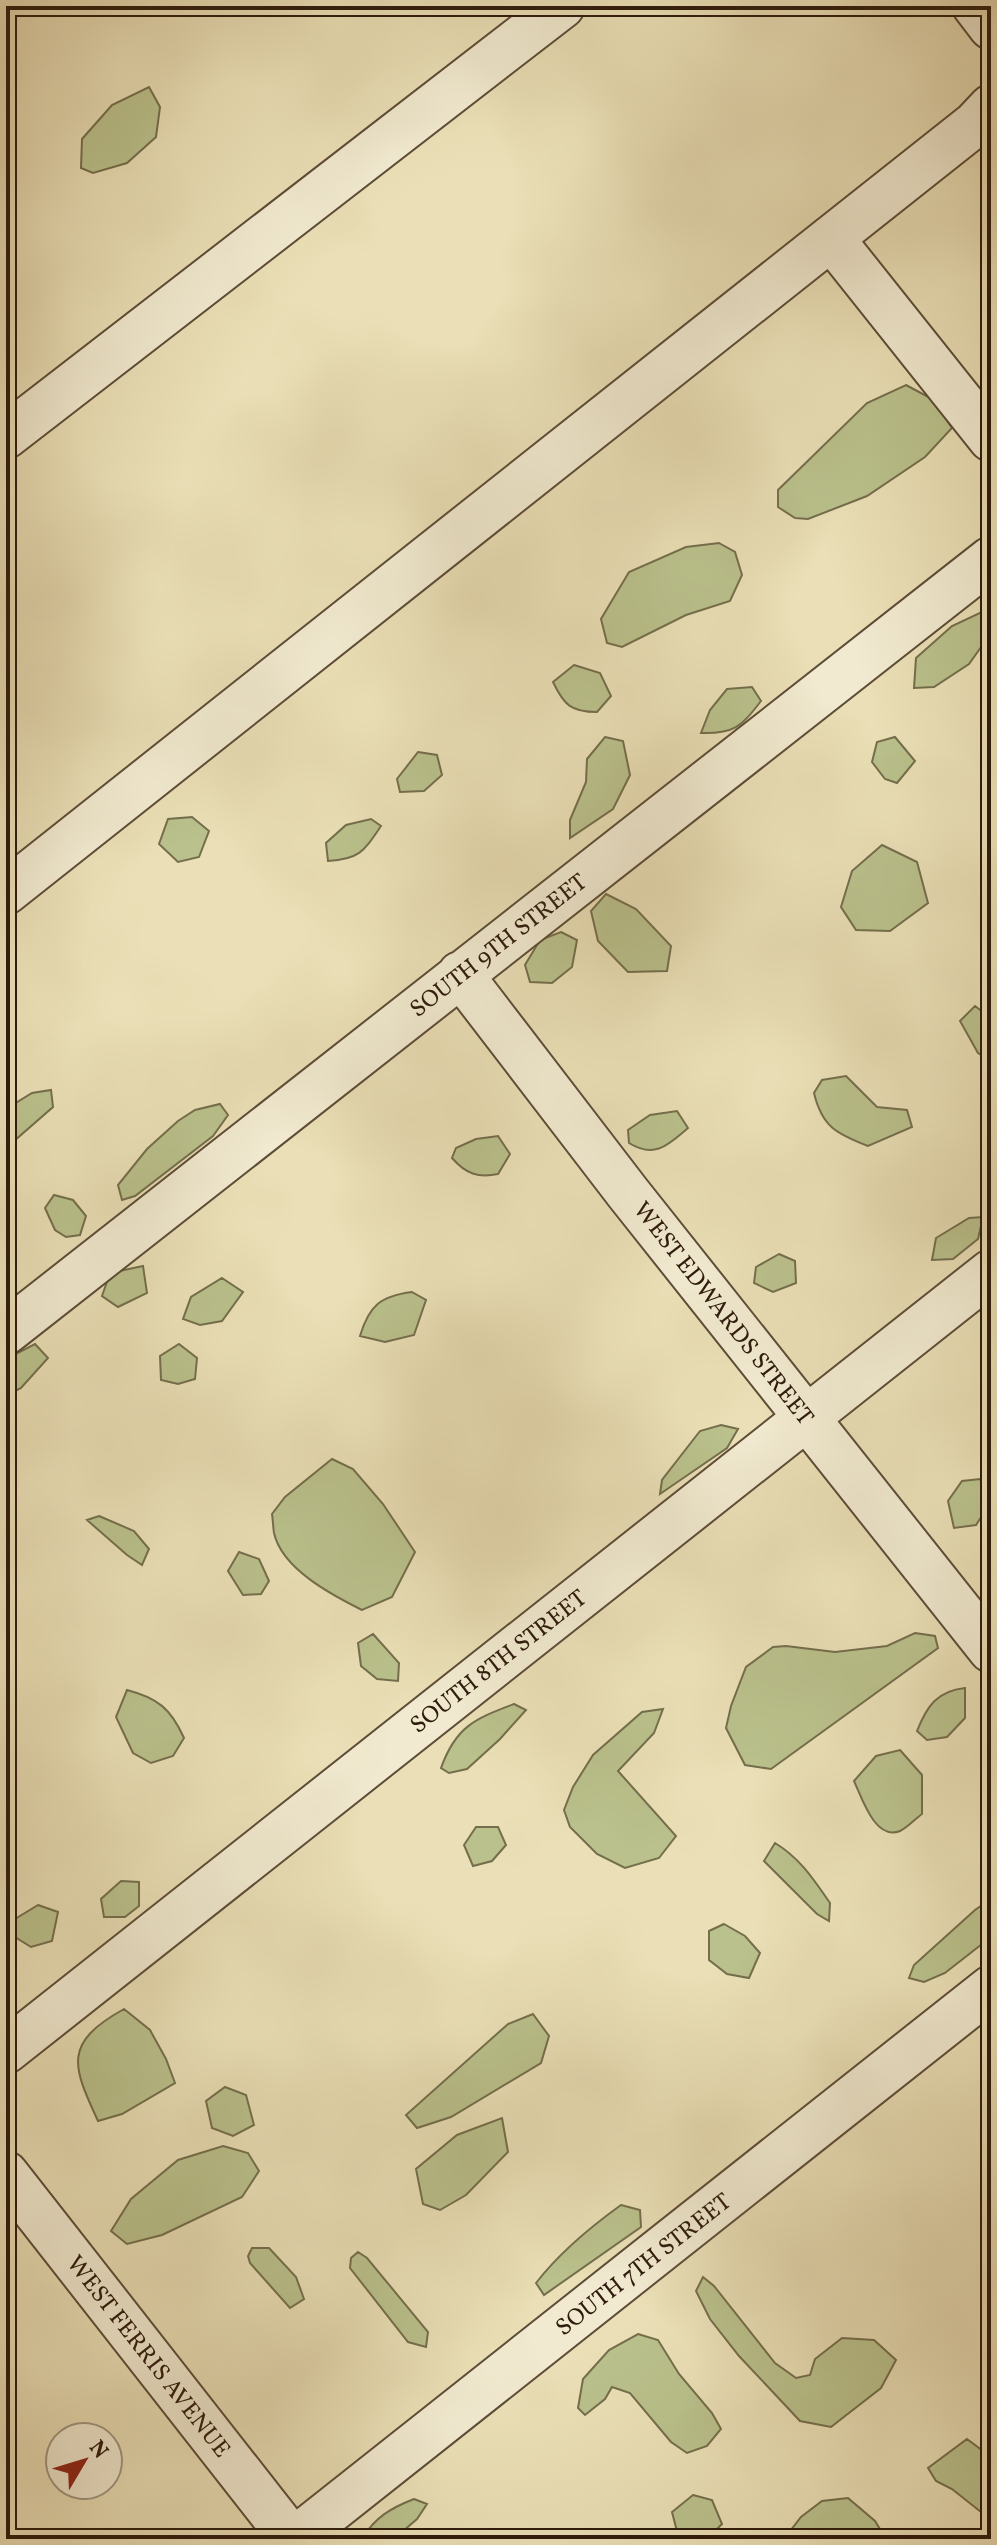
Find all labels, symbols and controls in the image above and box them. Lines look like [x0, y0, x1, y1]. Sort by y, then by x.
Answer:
street label: SOUTH 9TH STREET [403, 867, 595, 1027]
street label: WEST EDWARDS STREET [624, 1195, 821, 1433]
street label: SOUTH 8TH STREET [404, 1583, 595, 1743]
street label: SOUTH 7TH STREET [549, 2186, 739, 2345]
street label: WEST FERRIS AVENUE [61, 2249, 237, 2463]
north arrow [44, 2421, 124, 2501]

